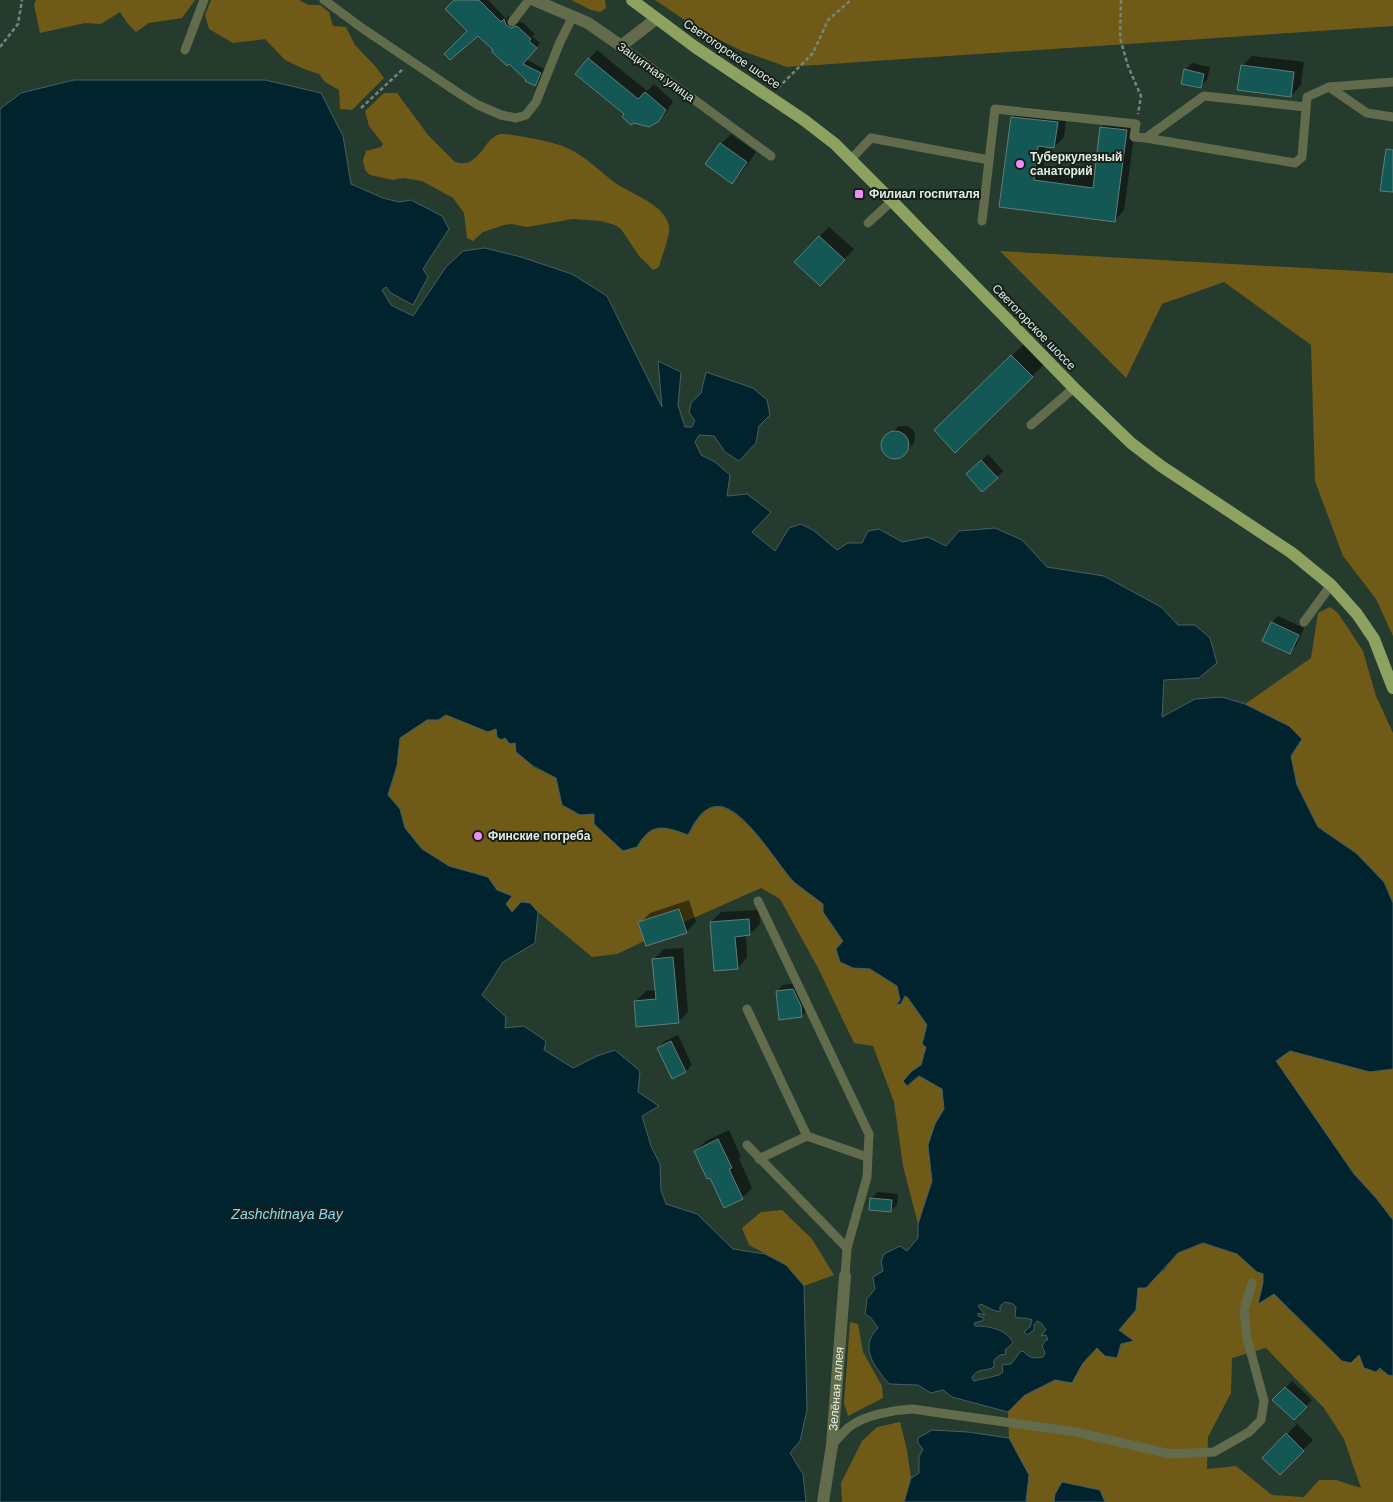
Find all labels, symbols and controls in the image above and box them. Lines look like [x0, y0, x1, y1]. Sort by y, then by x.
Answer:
street label: Светогорское шоссе [681, 16, 783, 92]
street label: Защитная улица [615, 39, 698, 105]
place label: Туберкулезный санаторий [1030, 150, 1122, 178]
marker: Туберкулезный санаторий [1014, 158, 1026, 170]
place label: Филиал госпиталя [869, 187, 980, 201]
marker: Филиал госпиталя [853, 188, 865, 200]
street label: Светогорское шоссе [989, 281, 1079, 373]
place label: Финские погреба [488, 829, 591, 843]
marker: Финские погреба [472, 830, 484, 842]
water label: Zashchitnaya Bay [230, 1206, 344, 1222]
street label: Зелёная аллея [826, 1346, 847, 1431]

